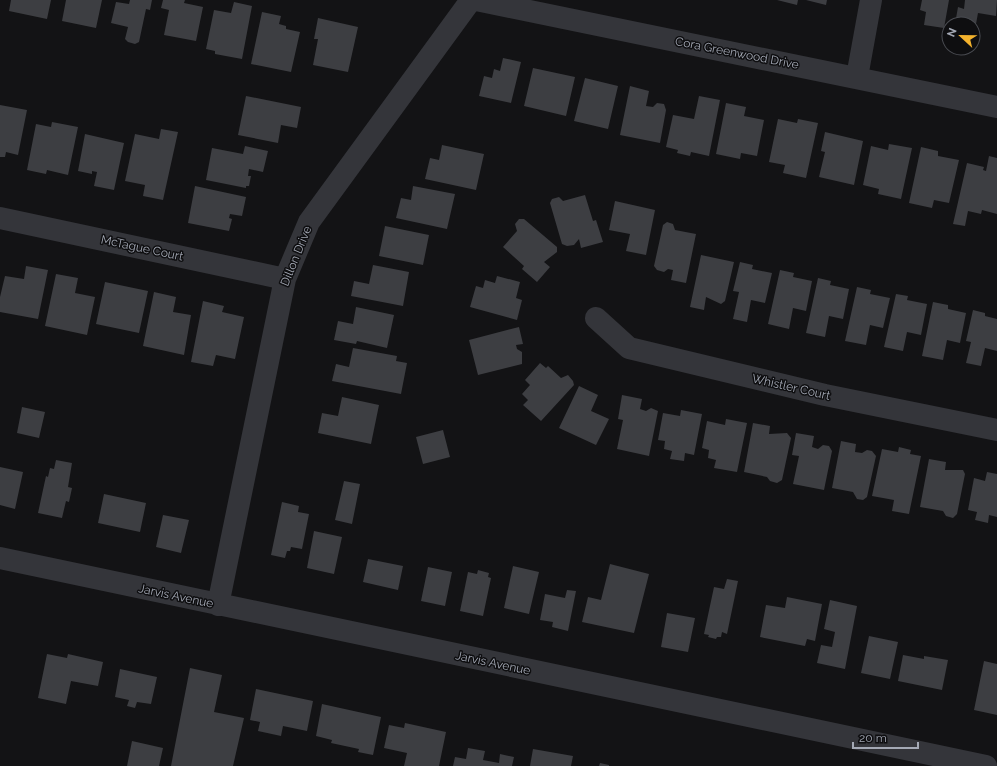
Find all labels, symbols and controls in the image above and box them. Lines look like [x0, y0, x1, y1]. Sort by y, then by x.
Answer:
north arrow [941, 16, 981, 56]
text: N [945, 26, 960, 39]
street label: Cora Greenwood Drive [674, 34, 800, 72]
street label: Dillon Drive [278, 224, 314, 288]
street label: McTague Court [100, 232, 184, 264]
street label: Whistler Court [750, 371, 832, 403]
street label: Jarvis Avenue [137, 581, 215, 611]
street label: Jarvis Avenue [454, 648, 532, 678]
scale bar [853, 724, 918, 750]
text: 20 m [859, 731, 887, 745]

